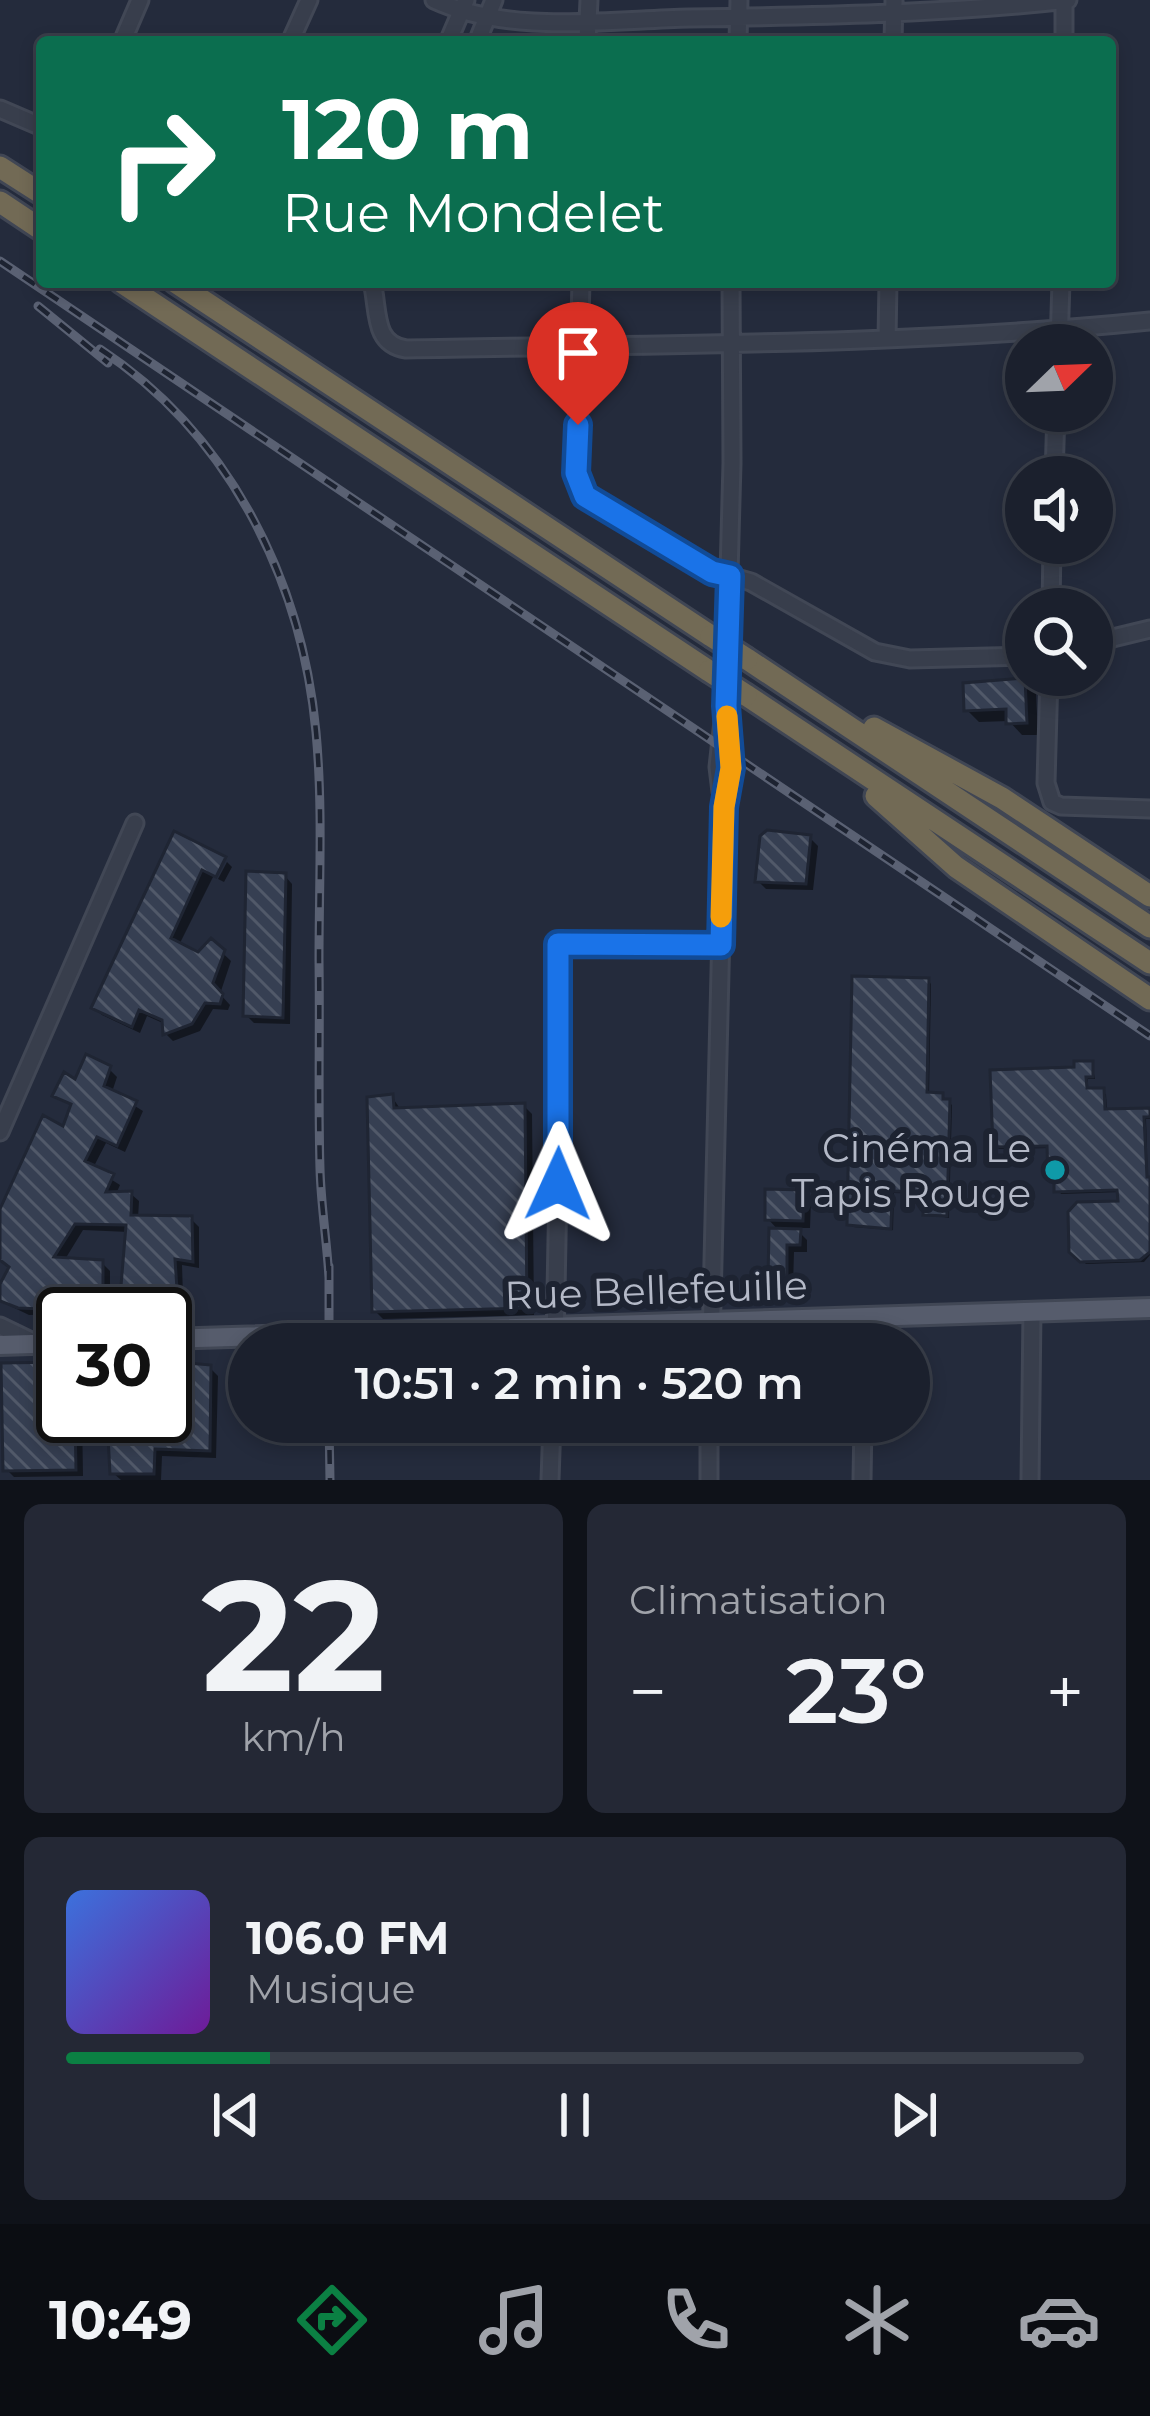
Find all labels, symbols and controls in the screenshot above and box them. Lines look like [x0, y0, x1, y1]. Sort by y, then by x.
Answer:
text: 120 m [282, 78, 533, 180]
icon: right [84, 84, 240, 240]
text: Rue Mondelet [282, 180, 664, 246]
pin [527, 302, 629, 425]
icon: arrive [545, 320, 611, 386]
north arrow [1005, 324, 1113, 432]
map controls [1005, 324, 1113, 696]
button: sound [1005, 456, 1113, 564]
button: search [1005, 588, 1113, 696]
position arrow [495, 1121, 621, 1247]
place label: Cinéma Le Tapis Rouge [791, 1124, 1031, 1217]
marker: Cinéma Le Tapis Rouge [1042, 1157, 1068, 1183]
street label: Rue Bellefeuille [504, 1261, 808, 1319]
speed limit sign: 30 [36, 1287, 192, 1443]
text: 10:51 · 2 min · 520 m [354, 1355, 804, 1410]
text: 22 [201, 1540, 386, 1730]
text: Climatisation [629, 1576, 888, 1624]
text: 23° [786, 1636, 927, 1746]
text: − [629, 1651, 667, 1732]
text: + [1046, 1651, 1084, 1732]
text: km/h [241, 1713, 346, 1761]
text: 106.0 FM [246, 1910, 450, 1965]
text: Musique [246, 1965, 415, 2013]
icon: previous [203, 2082, 269, 2148]
icon: pause [542, 2082, 608, 2148]
icon: next [881, 2082, 947, 2148]
icon: directions [290, 2278, 374, 2362]
icon: music [472, 2278, 556, 2362]
icon: phone [654, 2278, 738, 2362]
icon: climate [835, 2278, 919, 2362]
icon: car [1017, 2278, 1101, 2362]
text: 10:49 [49, 2287, 192, 2353]

